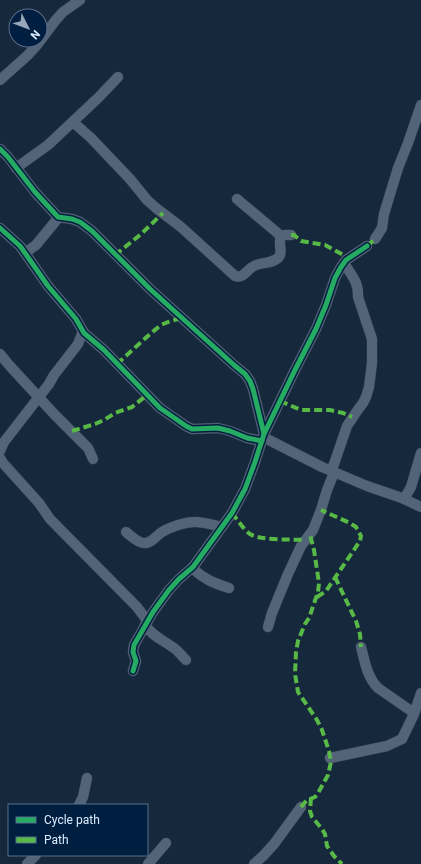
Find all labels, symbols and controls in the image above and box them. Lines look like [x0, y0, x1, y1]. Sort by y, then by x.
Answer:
north arrow [8, 8, 48, 48]
text: N [27, 27, 42, 42]
legend [8, 804, 148, 856]
text: Cycle path [44, 813, 100, 827]
text: Path [44, 833, 69, 847]

